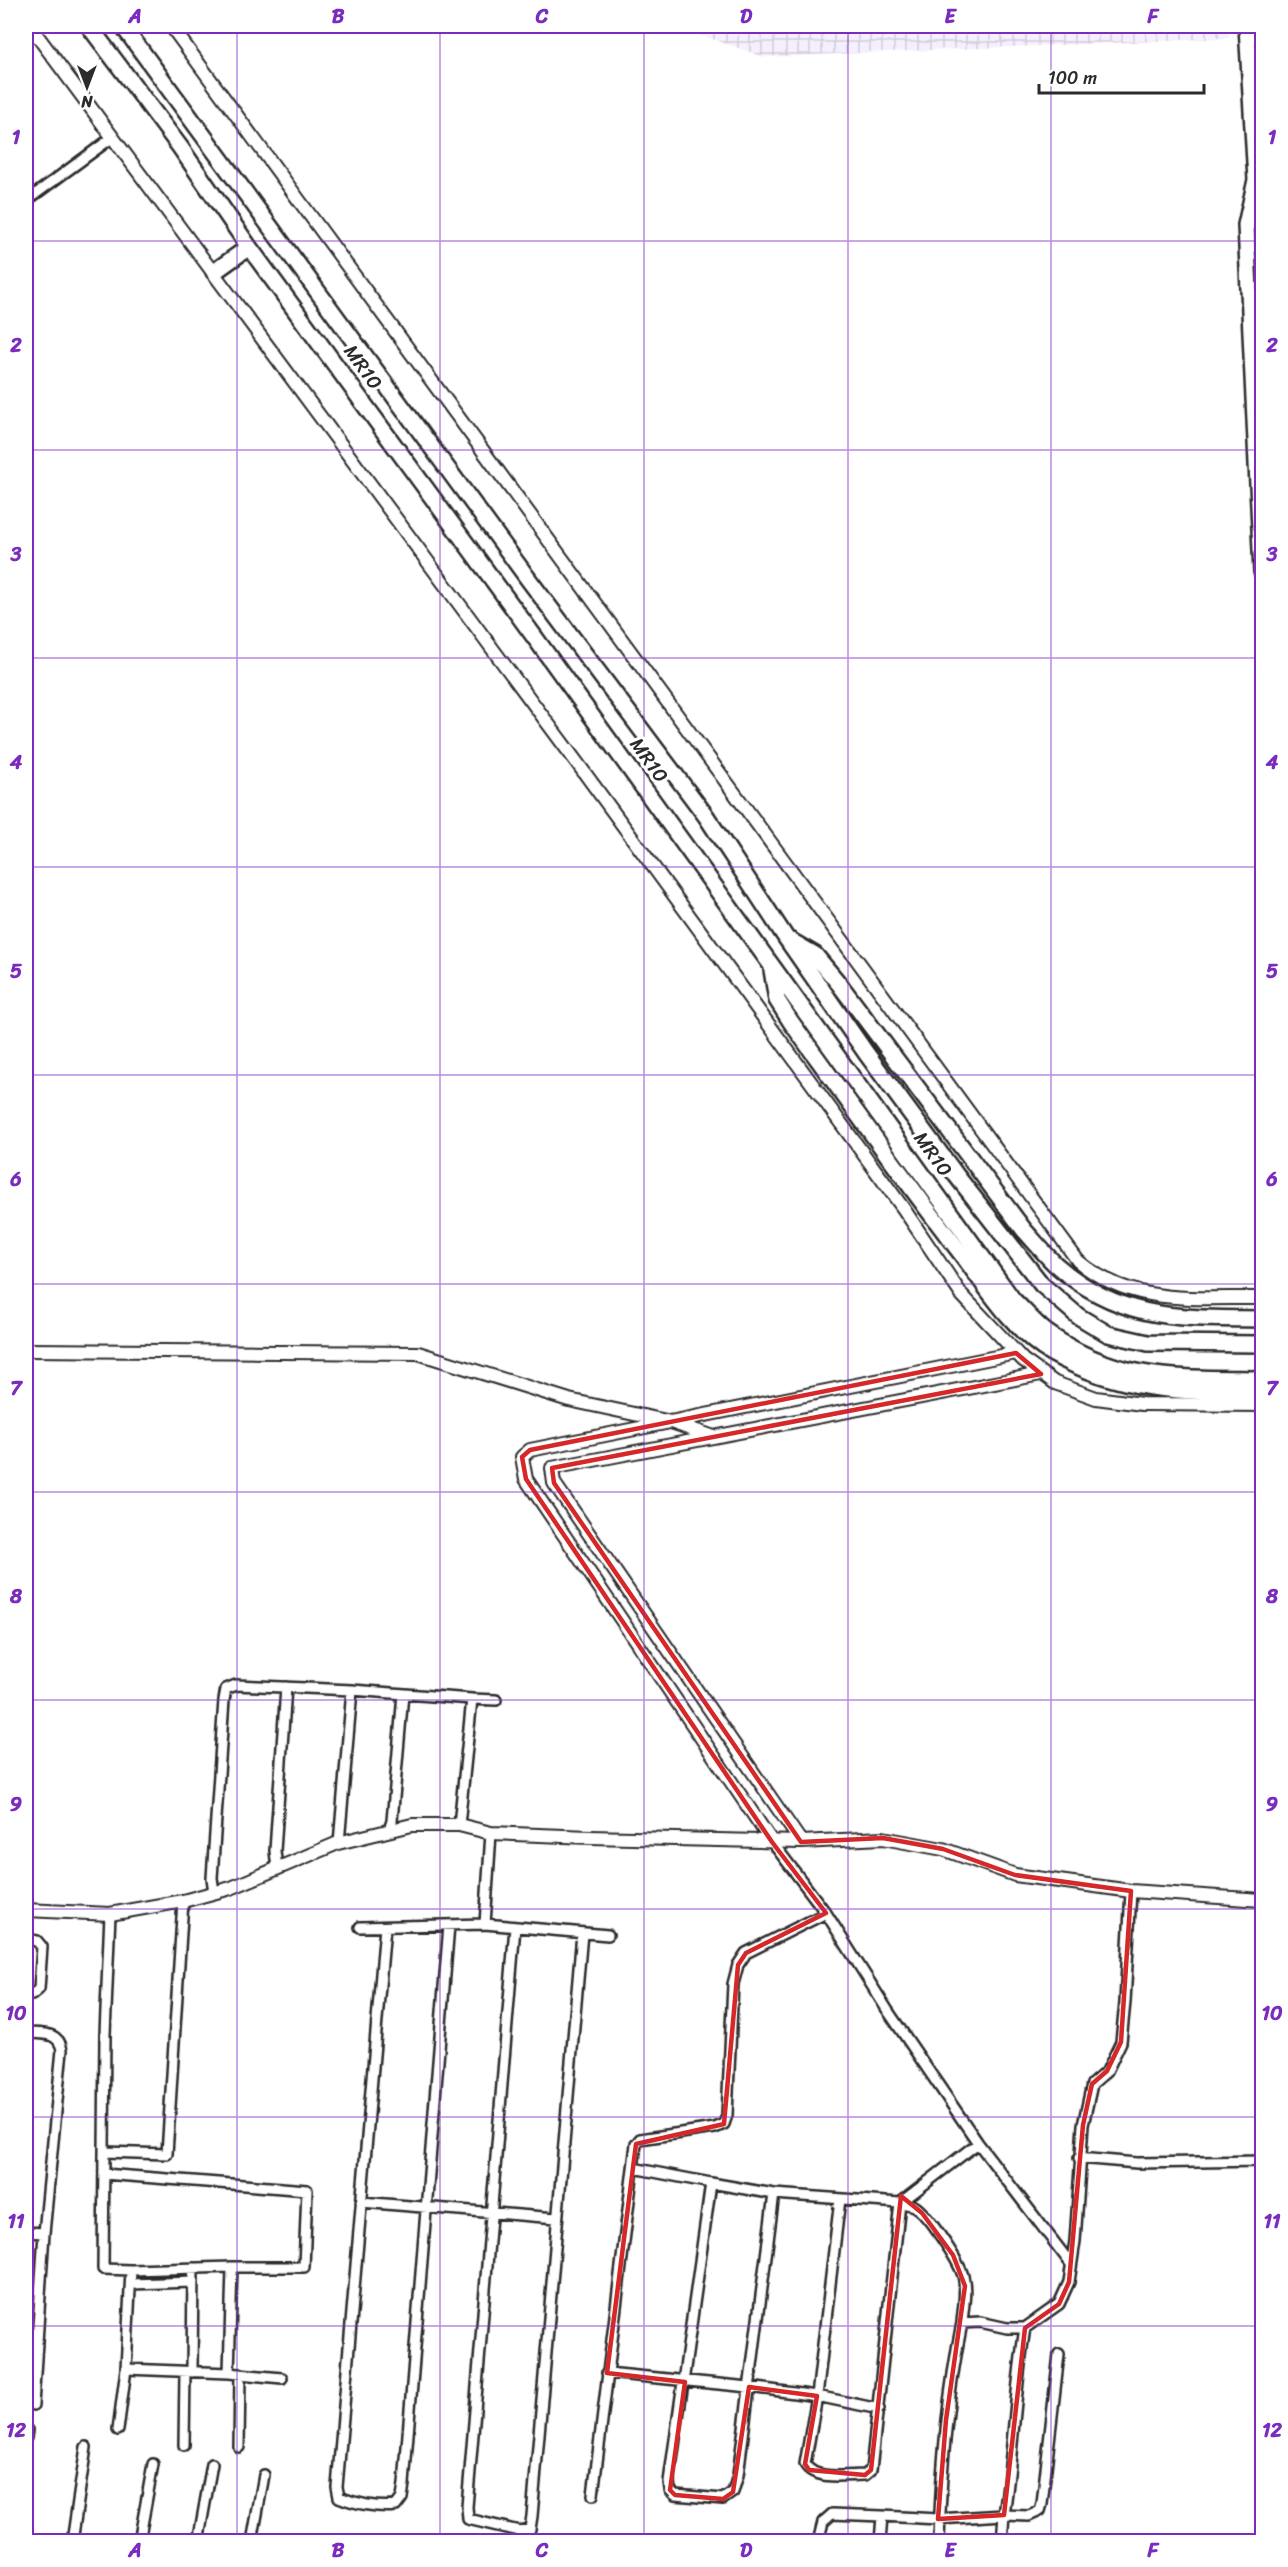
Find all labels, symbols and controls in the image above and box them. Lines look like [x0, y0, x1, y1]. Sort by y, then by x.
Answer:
text: A [127, 0, 142, 34]
text: B [332, 0, 345, 34]
text: C [535, 0, 549, 34]
text: D [740, 0, 753, 34]
text: E [944, 0, 957, 34]
text: F [1147, 0, 1160, 34]
north arrow [57, 57, 117, 117]
scale bar [1039, 57, 1204, 95]
text: 100 m [1048, 62, 1097, 94]
text: N [81, 87, 94, 116]
text: 1 [12, 120, 21, 155]
text: 1 [1268, 120, 1277, 155]
text: 2 [9, 328, 22, 363]
text: 2 [1265, 328, 1278, 363]
street label: MR10 [334, 337, 392, 397]
text: 3 [10, 537, 22, 572]
text: 3 [1266, 537, 1278, 572]
street label: MR10 [620, 730, 678, 790]
text: 4 [9, 745, 23, 780]
text: 4 [1265, 745, 1279, 780]
text: 5 [10, 954, 22, 989]
text: 5 [1266, 954, 1278, 989]
street label: MR10 [904, 1124, 962, 1184]
text: 6 [9, 1162, 22, 1197]
text: 6 [1265, 1162, 1278, 1197]
text: 7 [10, 1371, 23, 1406]
text: 7 [1266, 1371, 1279, 1406]
text: 8 [9, 1579, 23, 1614]
text: 8 [1265, 1579, 1279, 1614]
text: 9 [10, 1787, 22, 1822]
text: 9 [1266, 1787, 1278, 1822]
text: 10 [5, 1996, 27, 2031]
text: 10 [1261, 1996, 1283, 2031]
text: 11 [7, 2204, 25, 2239]
text: 11 [1263, 2204, 1281, 2239]
text: 12 [6, 2413, 27, 2448]
text: 12 [1262, 2413, 1283, 2448]
text: A [127, 2533, 142, 2567]
text: B [332, 2533, 345, 2567]
text: C [535, 2533, 549, 2567]
text: D [740, 2533, 753, 2567]
text: E [944, 2533, 957, 2567]
text: F [1147, 2533, 1160, 2567]

